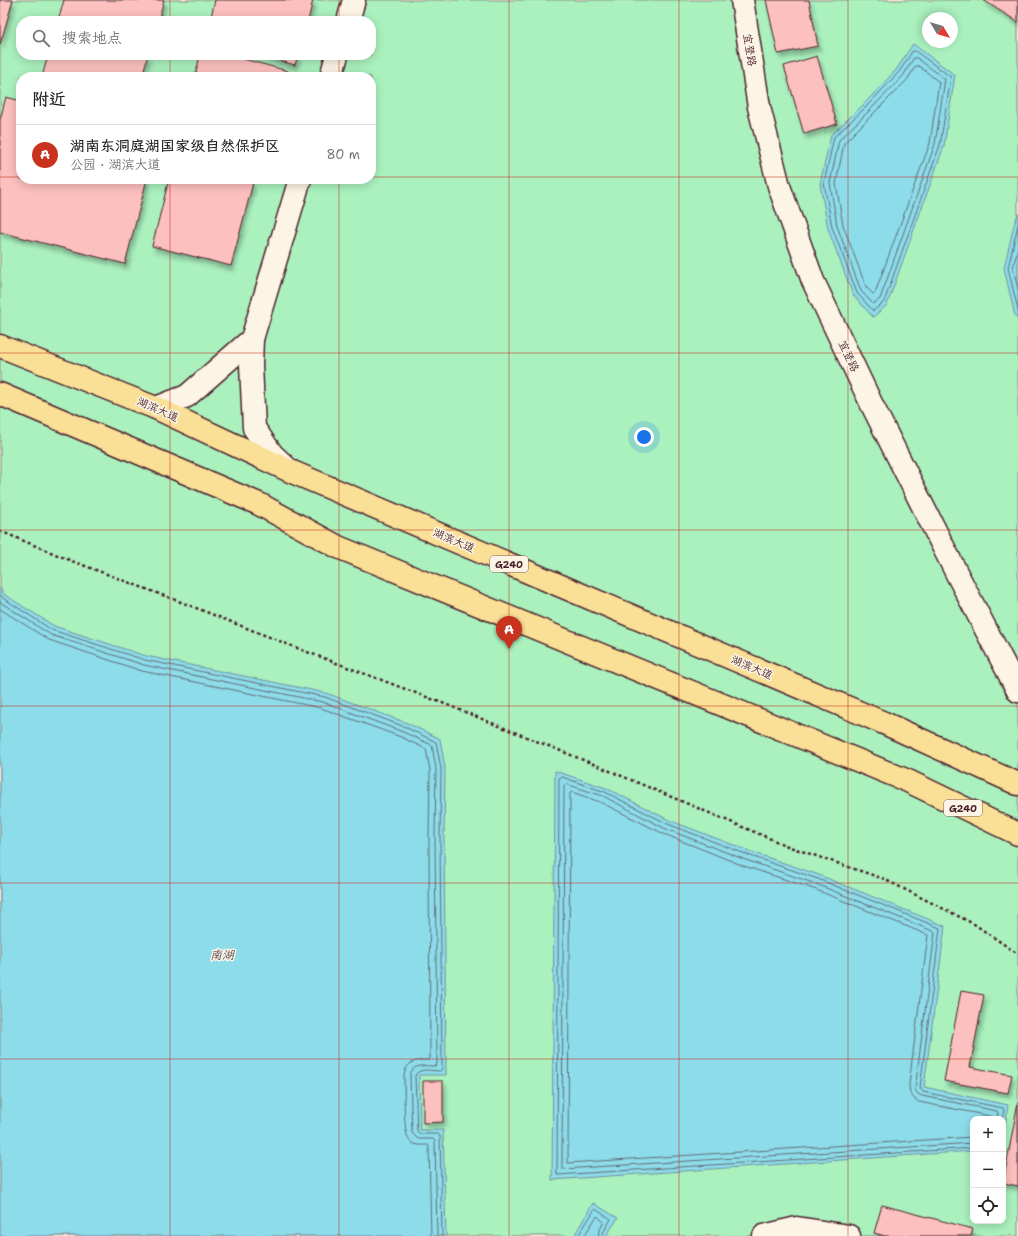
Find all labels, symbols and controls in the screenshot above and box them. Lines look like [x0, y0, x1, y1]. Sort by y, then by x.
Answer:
north arrow [922, 12, 958, 48]
search box [16, 16, 376, 60]
icon: search [30, 27, 52, 49]
text: 搜索地点 [62, 28, 122, 48]
street label: 宜登路 [740, 33, 759, 68]
text: 附近 [32, 88, 66, 110]
text: 湖南东洞庭湖国家级自然保护区 [70, 136, 280, 156]
text: A [40, 146, 50, 163]
text: 80 m [326, 146, 360, 163]
text: 公园 · 湖滨大道 [70, 156, 161, 173]
street label: 宜登路 [835, 338, 862, 374]
street label: 湖滨大道 [135, 394, 181, 425]
your location [634, 427, 654, 447]
street label: 湖滨大道 [431, 525, 477, 556]
road number: G240 [490, 556, 528, 572]
pin: A [496, 616, 522, 649]
street label: 湖滨大道 [729, 652, 775, 683]
road number: G240 [944, 800, 982, 816]
water label: 南湖 [210, 947, 235, 963]
map controls [970, 1116, 1006, 1224]
button: + [970, 1116, 1006, 1152]
button: − [970, 1152, 1006, 1188]
button: locate [970, 1188, 1006, 1224]

